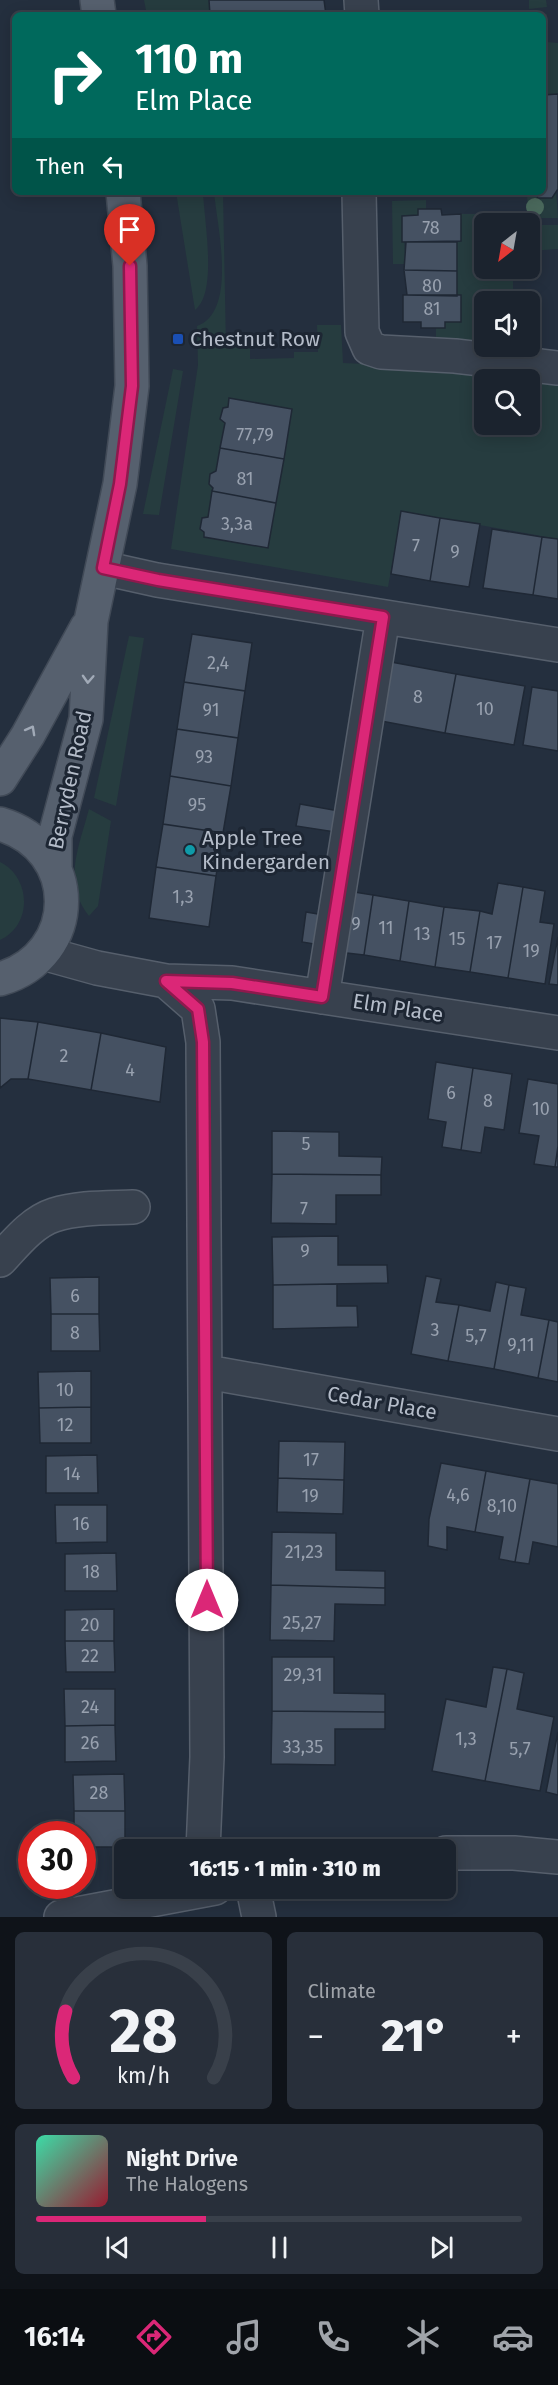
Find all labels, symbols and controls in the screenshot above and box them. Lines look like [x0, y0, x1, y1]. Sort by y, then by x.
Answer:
text: 110 m [135, 34, 243, 84]
icon: right [36, 36, 114, 114]
text: Elm Place [135, 85, 252, 117]
icon: left [97, 150, 130, 183]
text: Then [36, 153, 85, 180]
pin [104, 204, 155, 266]
icon: arrive [113, 213, 146, 246]
north arrow [474, 213, 540, 279]
map controls [474, 213, 540, 435]
house number: 78 [422, 217, 440, 239]
house number: 80 [422, 275, 442, 297]
button: sound [474, 291, 540, 357]
house number: 81 [423, 298, 441, 320]
place label: Chestnut Row [190, 326, 320, 352]
marker: Chestnut Row [171, 332, 185, 346]
button: search [474, 369, 540, 435]
house number: 77,79 [236, 424, 274, 446]
house number: 81 [236, 468, 254, 490]
house number: 3,3a [221, 513, 253, 535]
house number: 7 [412, 535, 420, 557]
house number: 9 [450, 541, 460, 563]
house number: 2,4 [207, 652, 230, 674]
one-way arrow [82, 674, 95, 683]
house number: 8 [413, 686, 423, 708]
house number: 10 [476, 698, 494, 720]
house number: 91 [203, 699, 219, 721]
street label: Berryden Road [43, 708, 97, 852]
one-way arrow [24, 726, 35, 736]
house number: 93 [195, 746, 213, 768]
house number: 95 [188, 794, 206, 816]
place label: Apple Tree Kindergarden [202, 825, 330, 875]
marker: Apple Tree Kindergarden [183, 843, 197, 857]
house number: 1,3 [172, 886, 194, 908]
house number: 9 [351, 913, 361, 935]
house number: 11 [378, 917, 394, 939]
house number: 13 [414, 923, 430, 945]
house number: 15 [449, 928, 465, 950]
house number: 17 [486, 932, 502, 954]
house number: 19 [522, 940, 540, 962]
street label: Elm Place [351, 988, 445, 1028]
house number: 2 [60, 1045, 69, 1067]
house number: 4 [125, 1059, 135, 1081]
house number: 6 [446, 1082, 456, 1104]
house number: 8 [483, 1090, 493, 1112]
house number: 10 [532, 1098, 550, 1120]
house number: 5 [301, 1133, 311, 1155]
house number: 7 [300, 1198, 308, 1220]
house number: 9 [300, 1240, 310, 1262]
house number: 6 [70, 1285, 80, 1307]
house number: 3 [431, 1319, 439, 1341]
house number: 8 [70, 1322, 80, 1344]
house number: 5,7 [465, 1325, 487, 1347]
house number: 9,11 [507, 1334, 535, 1356]
house number: 10 [56, 1379, 74, 1401]
street label: Cedar Place [325, 1381, 439, 1425]
house number: 12 [57, 1414, 73, 1436]
house number: 17 [303, 1449, 319, 1471]
house number: 14 [63, 1463, 81, 1485]
house number: 4,6 [446, 1484, 470, 1506]
house number: 19 [301, 1485, 319, 1507]
house number: 8,10 [487, 1495, 517, 1517]
house number: 16 [72, 1513, 90, 1535]
house number: 21,23 [285, 1541, 323, 1563]
house number: 18 [82, 1561, 100, 1583]
position arrow [175, 1568, 239, 1632]
house number: 25,27 [283, 1612, 321, 1634]
house number: 20 [81, 1614, 99, 1636]
house number: 22 [81, 1645, 99, 1667]
house number: 29,31 [284, 1664, 323, 1686]
house number: 24 [81, 1696, 99, 1718]
house number: 1,3 [455, 1728, 477, 1750]
house number: 26 [81, 1732, 99, 1754]
house number: 33,35 [283, 1736, 323, 1758]
house number: 5,7 [509, 1738, 531, 1760]
house number: 28 [90, 1782, 108, 1804]
speed limit sign: 30 [18, 1821, 96, 1899]
text: 16:15 · 1 min · 310 m [189, 1855, 381, 1882]
text: Climate [308, 1979, 376, 2003]
text: 28 [109, 1994, 178, 2069]
text: 21° [381, 2009, 448, 2063]
text: − [308, 2017, 324, 2057]
text: + [506, 2017, 522, 2057]
text: km/h [117, 2063, 170, 2089]
text: Night Drive [126, 2145, 238, 2172]
text: The Halogens [126, 2172, 248, 2196]
icon: previous [101, 2231, 134, 2264]
icon: pause [263, 2231, 296, 2264]
icon: next [425, 2231, 458, 2264]
icon: directions [133, 2316, 175, 2358]
icon: music [223, 2316, 265, 2358]
icon: phone [312, 2316, 354, 2358]
icon: climate [402, 2316, 444, 2358]
icon: car [492, 2316, 534, 2358]
text: 16:14 [24, 2321, 85, 2353]

